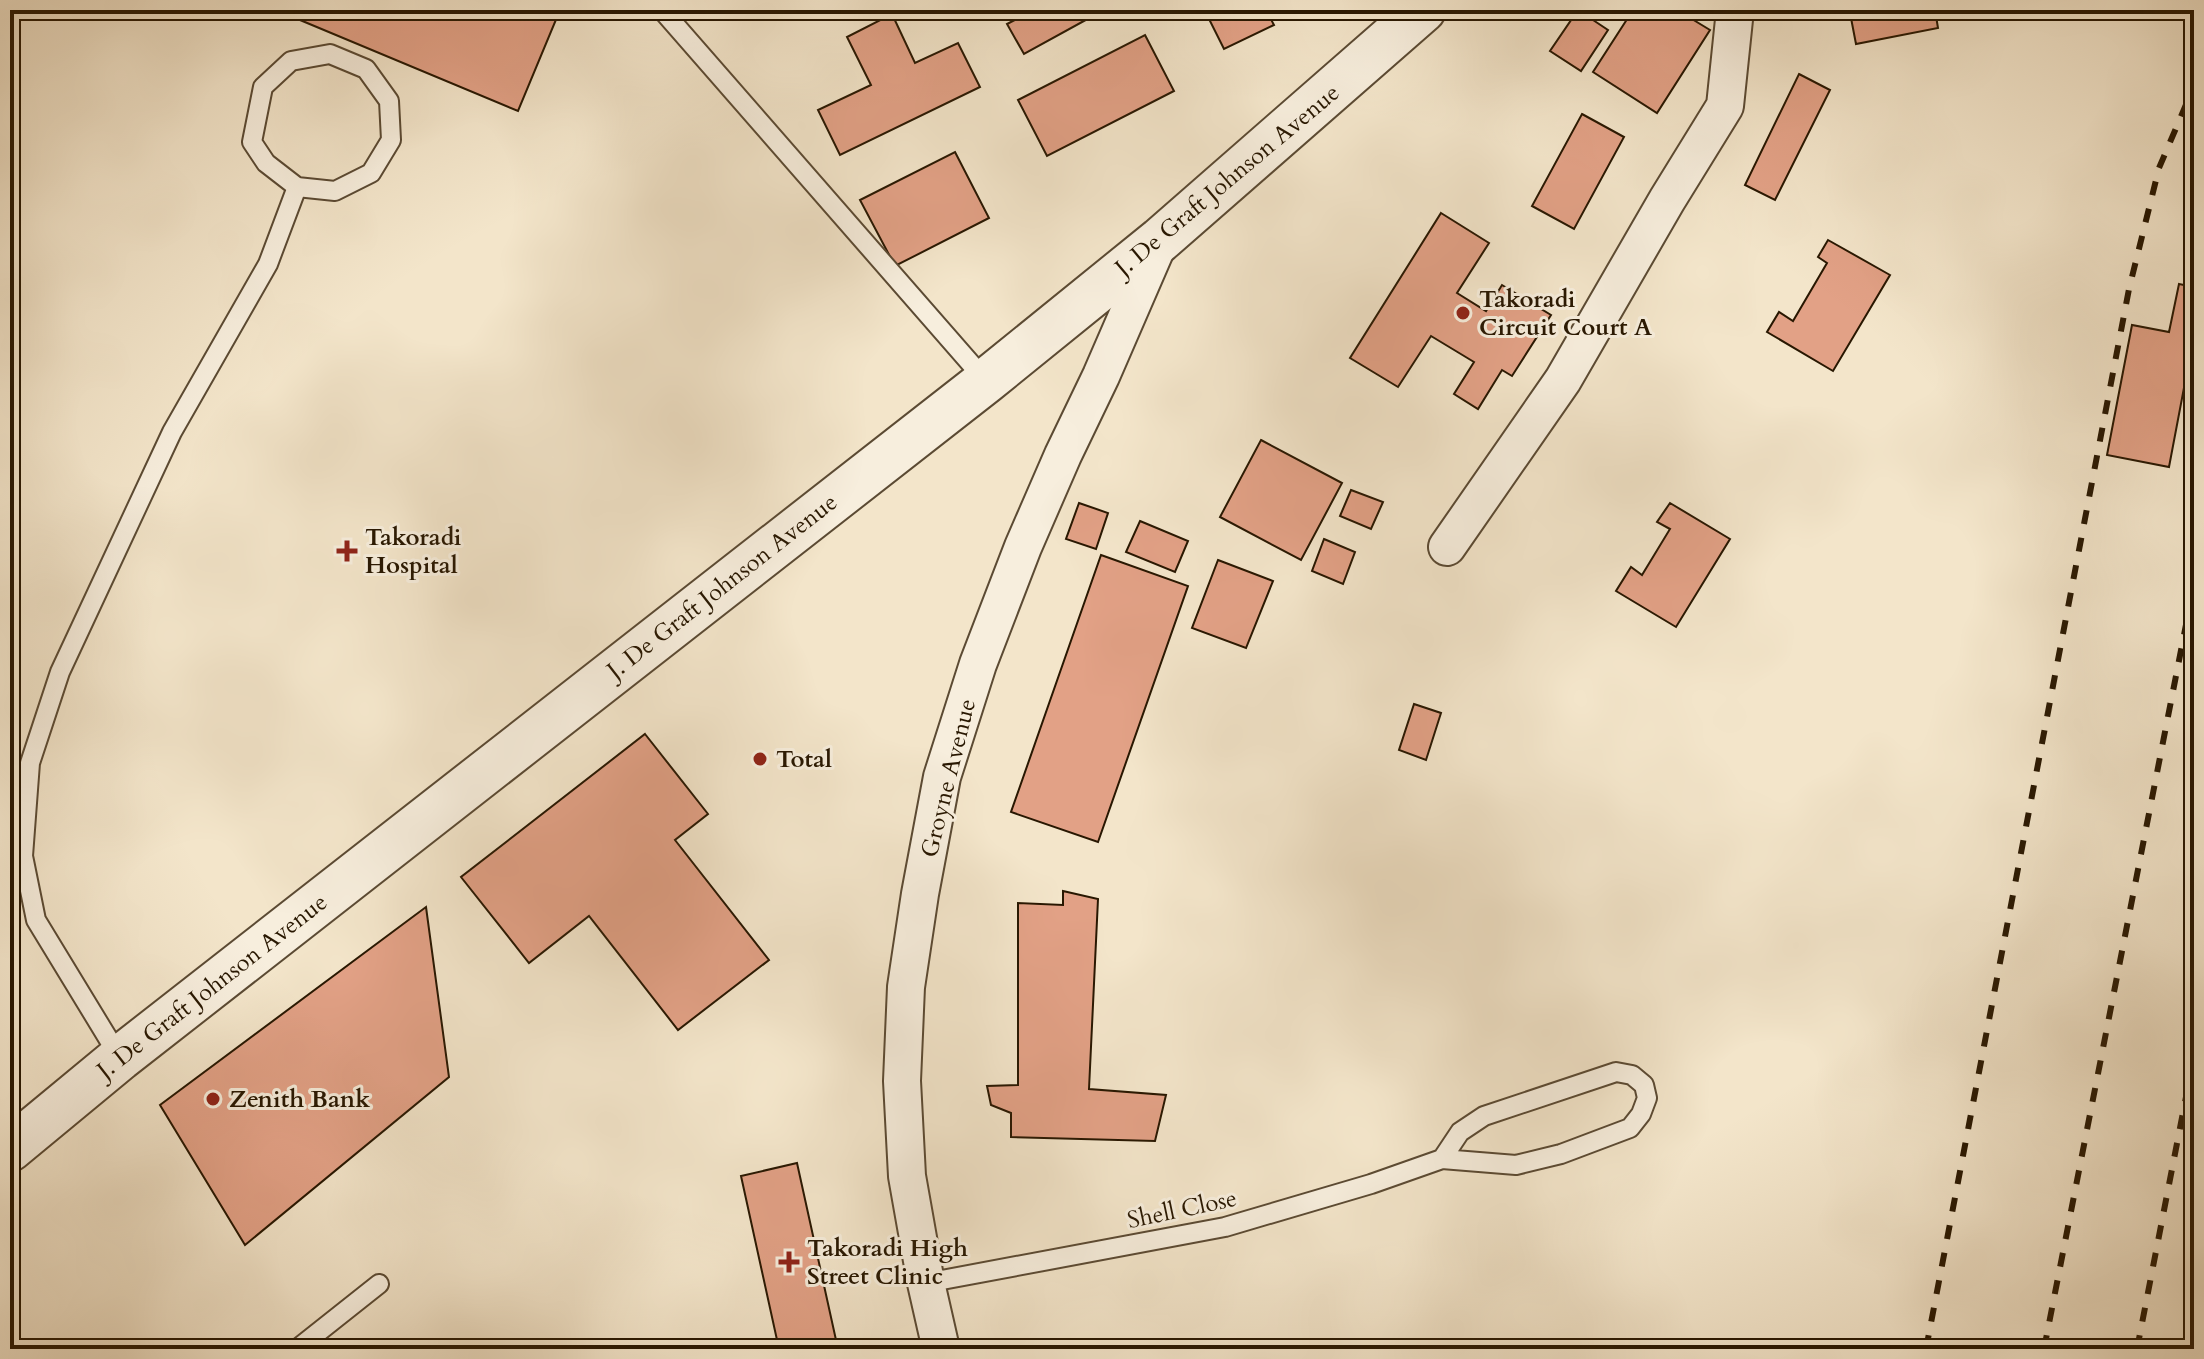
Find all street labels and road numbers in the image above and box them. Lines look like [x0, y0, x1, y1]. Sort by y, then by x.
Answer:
street label: J. De Graft Johnson Avenue [1106, 77, 1347, 286]
street label: J. De Graft Johnson Avenue [598, 486, 844, 689]
street label: Groyne Avenue [913, 695, 984, 861]
street label: J. De Graft Johnson Avenue [88, 886, 334, 1089]
street label: Shell Close [1124, 1182, 1240, 1237]

